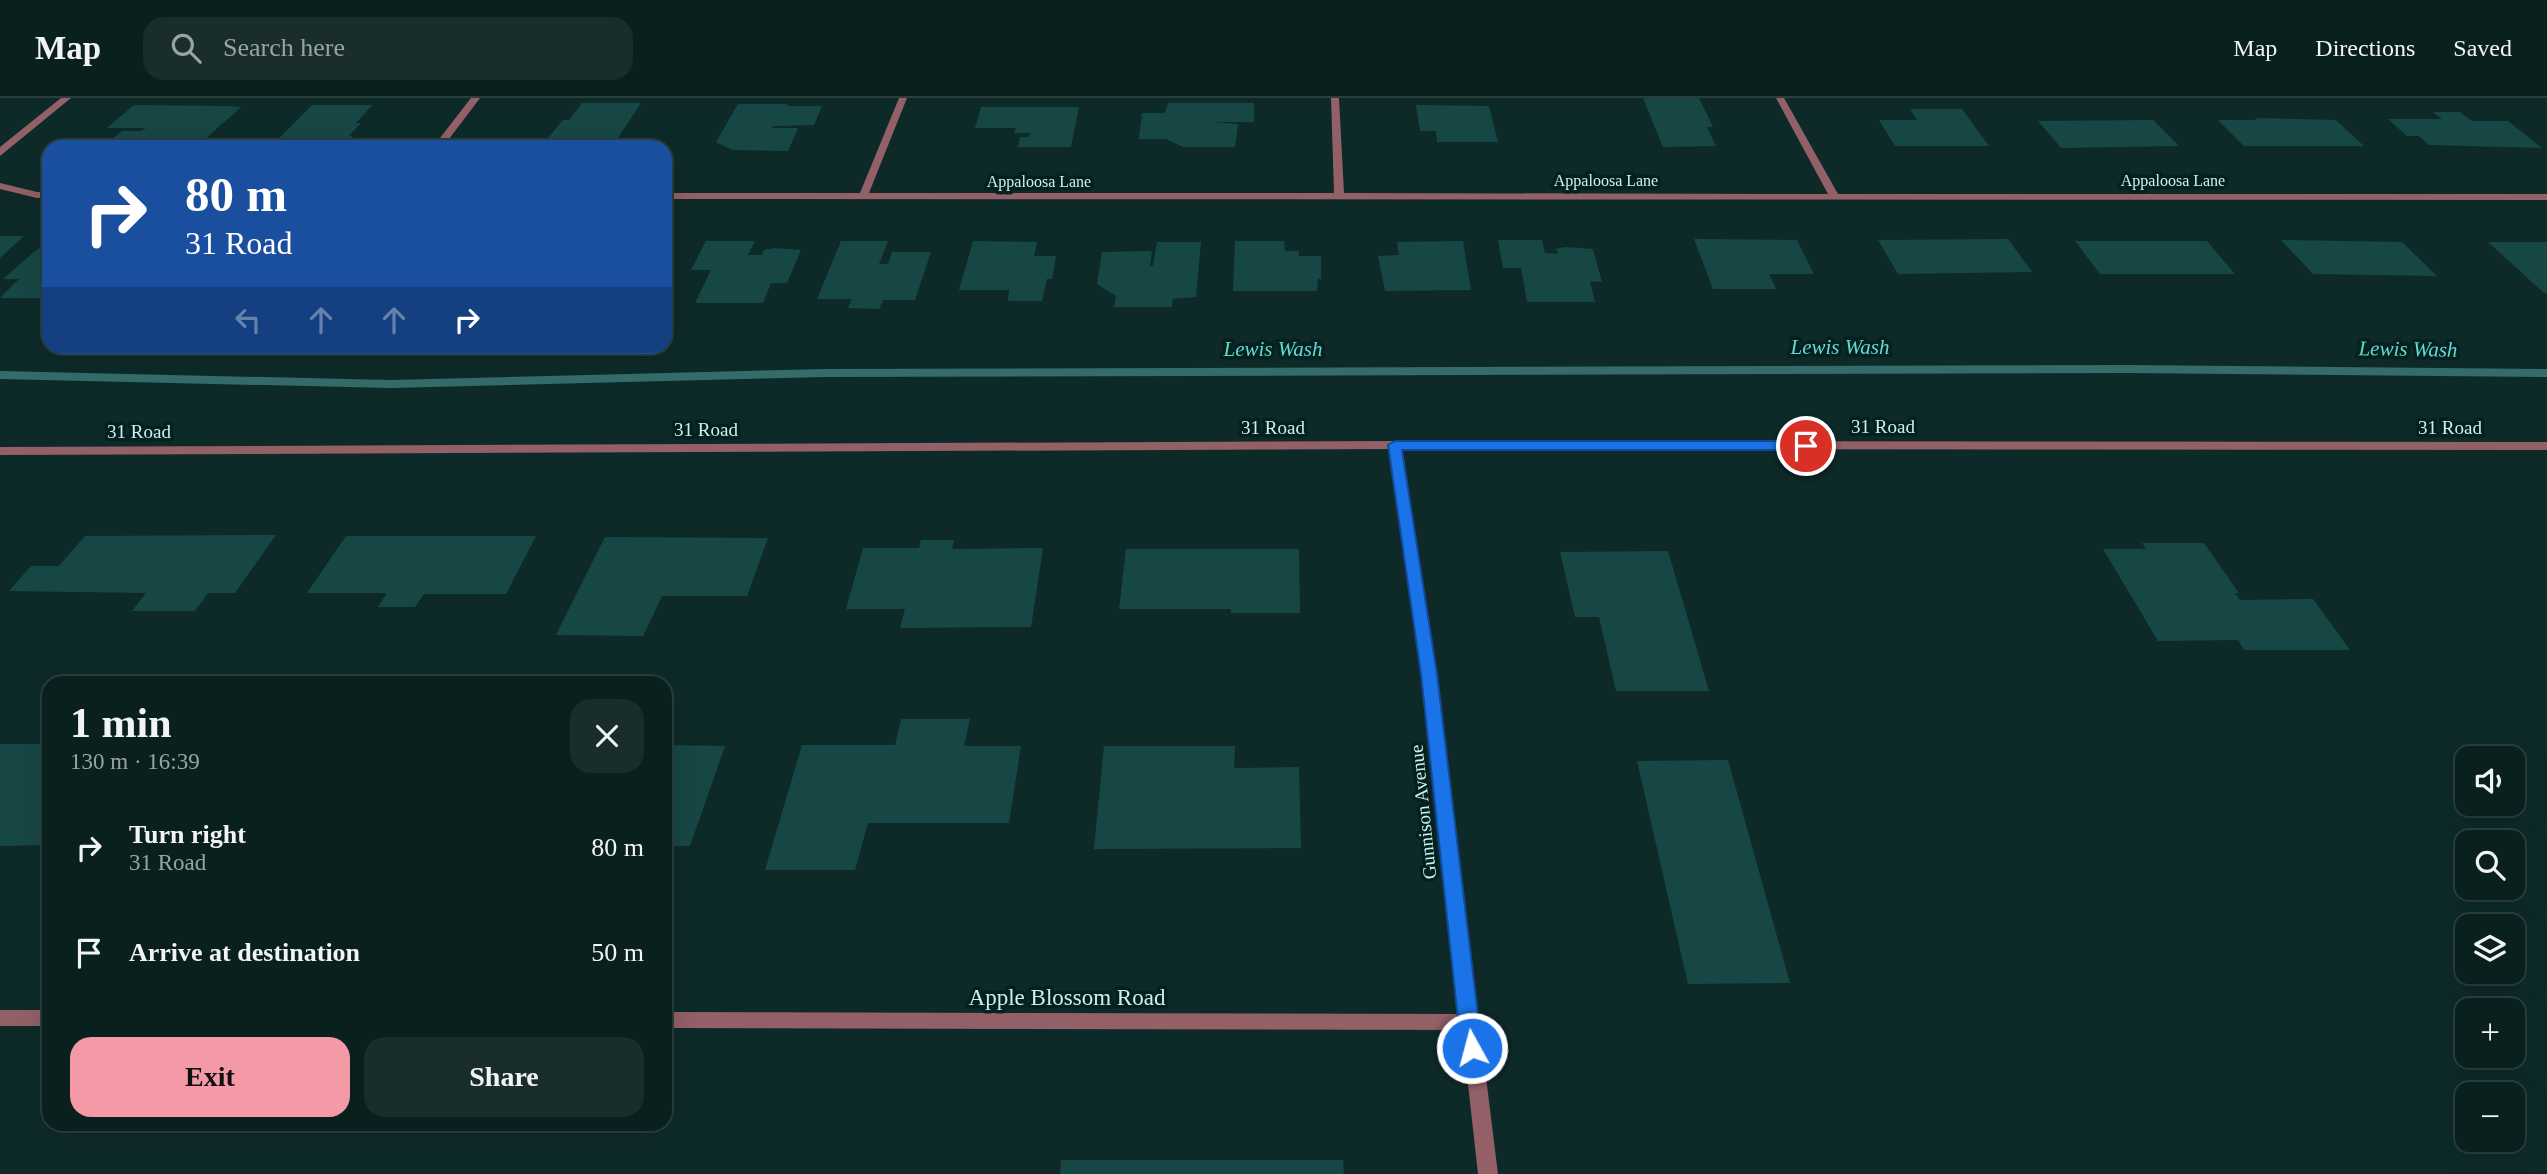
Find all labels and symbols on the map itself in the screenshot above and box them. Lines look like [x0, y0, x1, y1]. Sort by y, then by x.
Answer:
street label: Appaloosa Lane [1554, 172, 1658, 190]
street label: Appaloosa Lane [2121, 172, 2225, 190]
street label: Appaloosa Lane [987, 173, 1091, 191]
water label: Lewis Wash [1789, 335, 1890, 359]
water label: Lewis Wash [2357, 336, 2458, 362]
water label: Lewis Wash [1222, 337, 1323, 361]
pin [1776, 416, 1836, 476]
street label: 31 Road [1851, 416, 1915, 437]
street label: 31 Road [1241, 417, 1305, 438]
street label: 31 Road [2418, 417, 2482, 438]
street label: 31 Road [674, 419, 738, 440]
street label: 31 Road [107, 421, 171, 442]
street label: Gunnison Avenue [1405, 744, 1441, 880]
street label: Apple Blossom Road [969, 985, 1166, 1010]
position arrow [1435, 1011, 1509, 1085]

